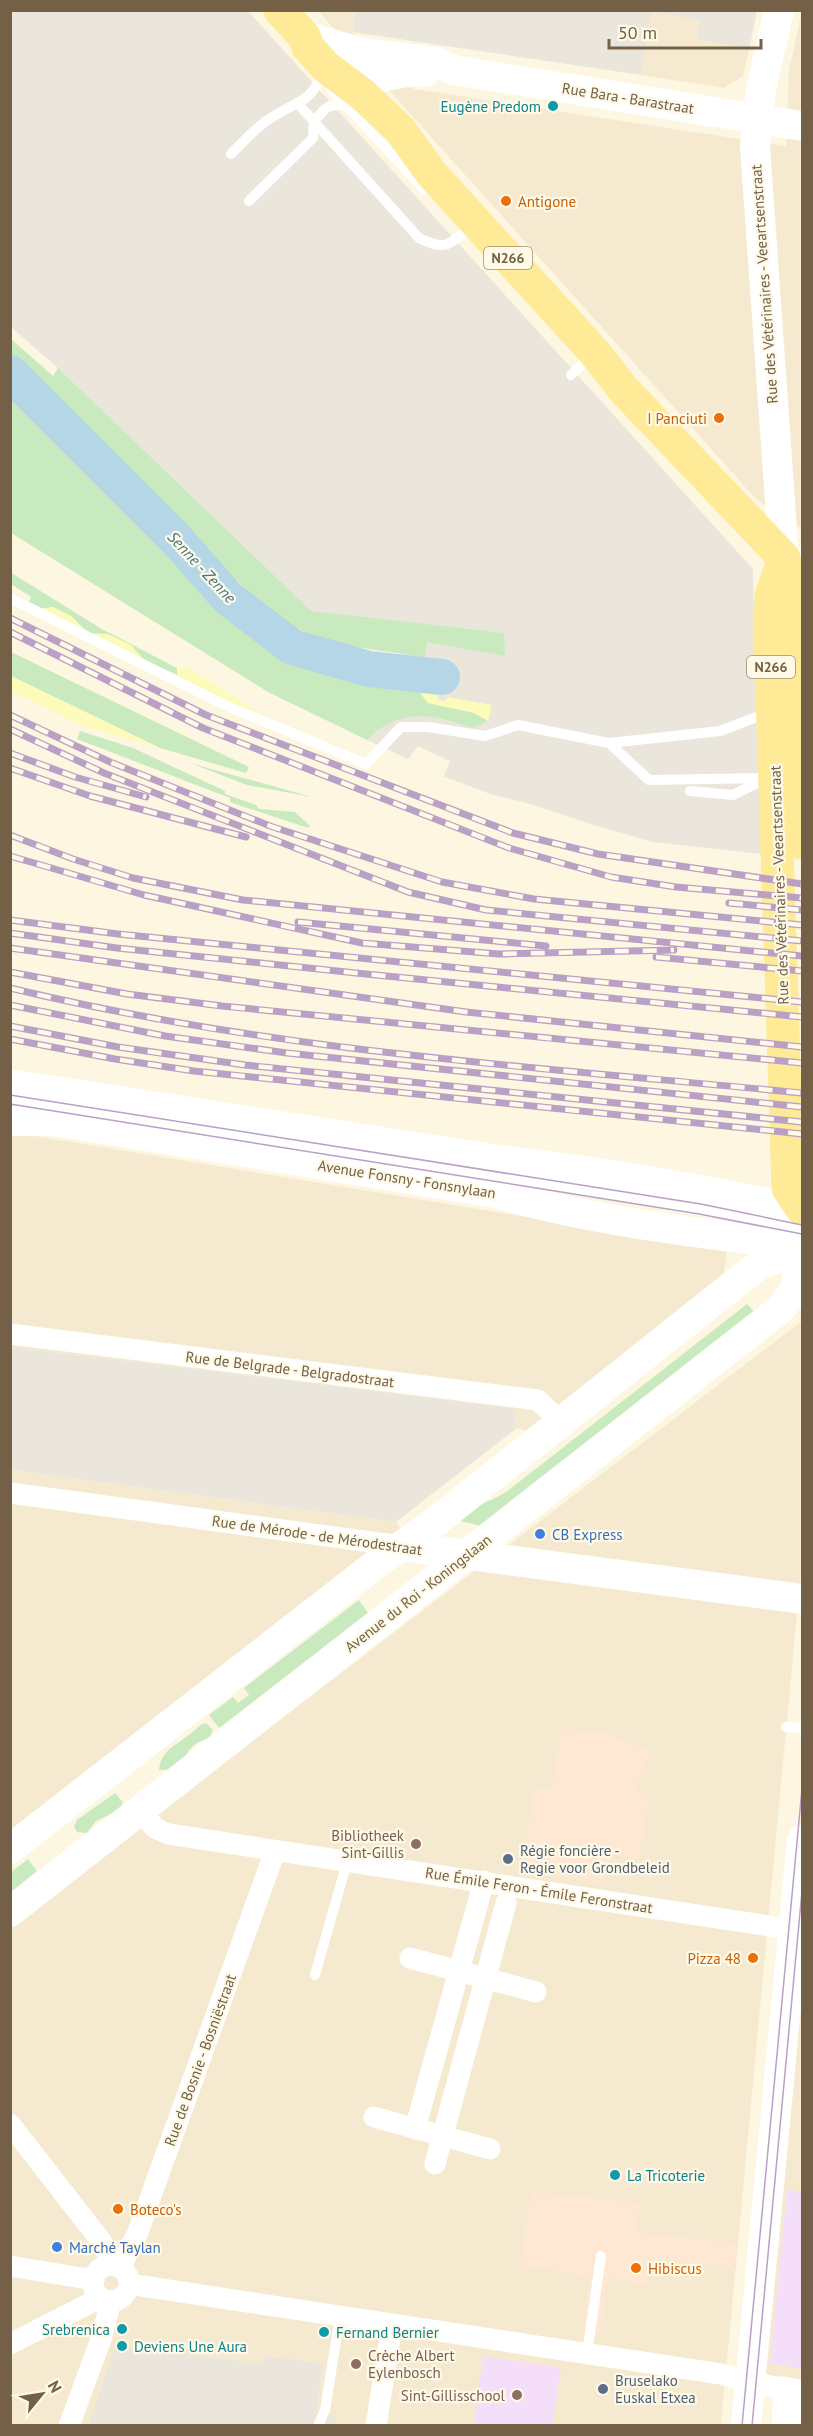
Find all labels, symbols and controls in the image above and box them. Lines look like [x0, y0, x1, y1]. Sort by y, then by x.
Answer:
scale bar [609, 12, 760, 50]
text: 50 m [618, 21, 657, 44]
street label: Rue Bara - Barastraat [561, 78, 695, 118]
place label: Eugène Predom [440, 97, 541, 116]
marker: Eugène Predom [546, 99, 560, 113]
street label: Rue des Vétérinaires - Veeartsenstraat [746, 164, 782, 404]
place label: Antigone [518, 192, 576, 211]
marker: Antigone [499, 194, 513, 208]
road number: N266 [484, 247, 532, 269]
place label: I Panciuti [647, 409, 707, 428]
marker: I Panciuti [712, 411, 726, 425]
water label: Senne - Zenne [164, 527, 241, 608]
road number: N266 [747, 656, 795, 678]
street label: Rue des Vétérinaires - Veeartsenstraat [765, 765, 793, 1005]
street label: Avenue Fonsny - Fonsnylaan [317, 1156, 497, 1202]
street label: Rue de Belgrade - Belgradostraat [185, 1347, 395, 1391]
street label: Rue de Mérode - de Mérodestraat [211, 1511, 423, 1559]
place label: CB Express [552, 1525, 623, 1544]
marker: CB Express [533, 1527, 547, 1541]
street label: Avenue du Roi - Koningslaan [341, 1530, 495, 1656]
place label: Bibliotheek Sint-Gillis [331, 1826, 405, 1862]
marker: Bibliotheek Sint-Gillis [409, 1837, 423, 1851]
place label: Régie foncière - Regie voor Grondbeleid [520, 1841, 670, 1877]
marker: Régie foncière - Regie voor Grondbeleid [501, 1852, 515, 1866]
street label: Rue Émile Feron - Émile Feronstraat [424, 1863, 654, 1917]
place label: Pizza 48 [687, 1949, 741, 1968]
marker: Pizza 48 [746, 1951, 760, 1965]
street label: Rue de Bosnie - Bosniëstraat [160, 1971, 240, 2149]
place label: La Tricoterie [627, 2166, 705, 2185]
marker: La Tricoterie [608, 2168, 622, 2182]
place label: Boteco's [130, 2200, 182, 2219]
marker: Boteco's [111, 2202, 125, 2216]
place label: Marché Taylan [69, 2238, 161, 2257]
marker: Marché Taylan [50, 2240, 64, 2254]
place label: Hibiscus [648, 2259, 702, 2278]
marker: Hibiscus [629, 2261, 643, 2275]
place label: Srebrenica [42, 2320, 110, 2339]
marker: Srebrenica [115, 2322, 129, 2336]
place label: Fernand Bernier [336, 2323, 439, 2342]
marker: Fernand Bernier [317, 2325, 331, 2339]
place label: Deviens Une Aura [134, 2337, 247, 2356]
marker: Deviens Une Aura [115, 2339, 129, 2353]
place label: Crèche Albert Eylenbosch [368, 2346, 455, 2382]
marker: Crèche Albert Eylenbosch [349, 2357, 363, 2371]
north arrow [12, 2364, 72, 2424]
place label: Bruselako Euskal Etxea [615, 2371, 696, 2407]
text: N [44, 2377, 66, 2396]
marker: Bruselako Euskal Etxea [596, 2382, 610, 2396]
place label: Sint-Gillisschool [401, 2386, 506, 2405]
marker: Sint-Gillisschool [510, 2388, 524, 2402]

